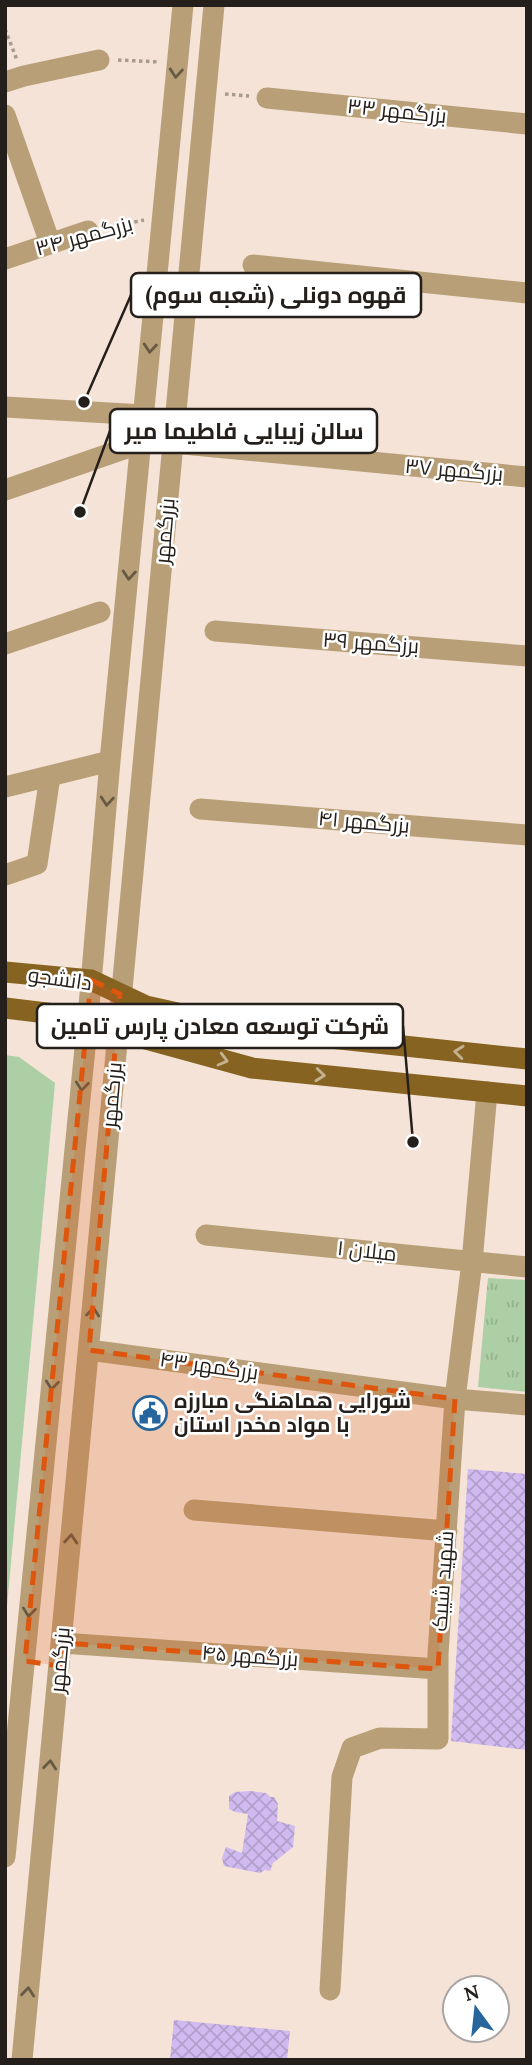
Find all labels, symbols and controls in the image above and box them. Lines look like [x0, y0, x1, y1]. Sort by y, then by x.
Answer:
one-way arrow [169, 68, 184, 79]
street label: بزرگمهر ۳۳ [346, 92, 448, 129]
street label: بزرگمهر ۳۴ [32, 210, 135, 261]
callout: قهوه دونلی (شعبه سوم) [131, 273, 421, 317]
text: قهوه دونلی (شعبه سوم) [145, 280, 407, 311]
one-way arrow [143, 343, 158, 354]
callout: سالن زیبایی فاطیما میر [110, 409, 377, 453]
text: سالن زیبایی فاطیما میر [123, 416, 364, 445]
street label: بزرگمهر ۳۷ [404, 452, 504, 487]
street label: بزرگمهر [148, 497, 181, 566]
one-way arrow [122, 570, 137, 581]
street label: برزگمهر ۳۹ [322, 626, 420, 659]
one-way arrow [100, 796, 115, 807]
street label: بزرگمهر ۴۱ [317, 804, 411, 839]
street label: دانشجو [26, 961, 94, 996]
callout: شرکت توسعه معادن پارس تامین [37, 1004, 403, 1048]
text: شرکت توسعه معادن پارس تامین [51, 1011, 389, 1042]
one-way arrow [453, 1044, 465, 1059]
one-way arrow [217, 1052, 229, 1066]
street label: بزرگمهر [95, 1061, 128, 1130]
one-way arrow [315, 1067, 326, 1082]
one-way arrow [74, 1080, 89, 1092]
street label: میلان ۱ [336, 1234, 398, 1267]
one-way arrow [85, 1307, 100, 1318]
street label: بزرگمهر ۴۳ [158, 1345, 260, 1386]
one-way arrow [45, 1380, 60, 1391]
place label: شورایی هماهنگی مبارزه با مواد مخدر استان [174, 1387, 411, 1438]
public building icon: شورایی هماهنگی مبارزه با مواد مخدر استان [131, 1394, 169, 1432]
street label: شهید شیبک [426, 1530, 459, 1632]
one-way arrow [64, 1533, 79, 1545]
one-way arrow [22, 1606, 37, 1618]
street label: بزرگمهر [43, 1626, 76, 1695]
street label: بزرگمهر ۴۵ [201, 1639, 299, 1672]
one-way arrow [42, 1760, 57, 1771]
north arrow [441, 1974, 511, 2044]
text: N [461, 1979, 482, 2006]
one-way arrow [21, 1986, 36, 1998]

